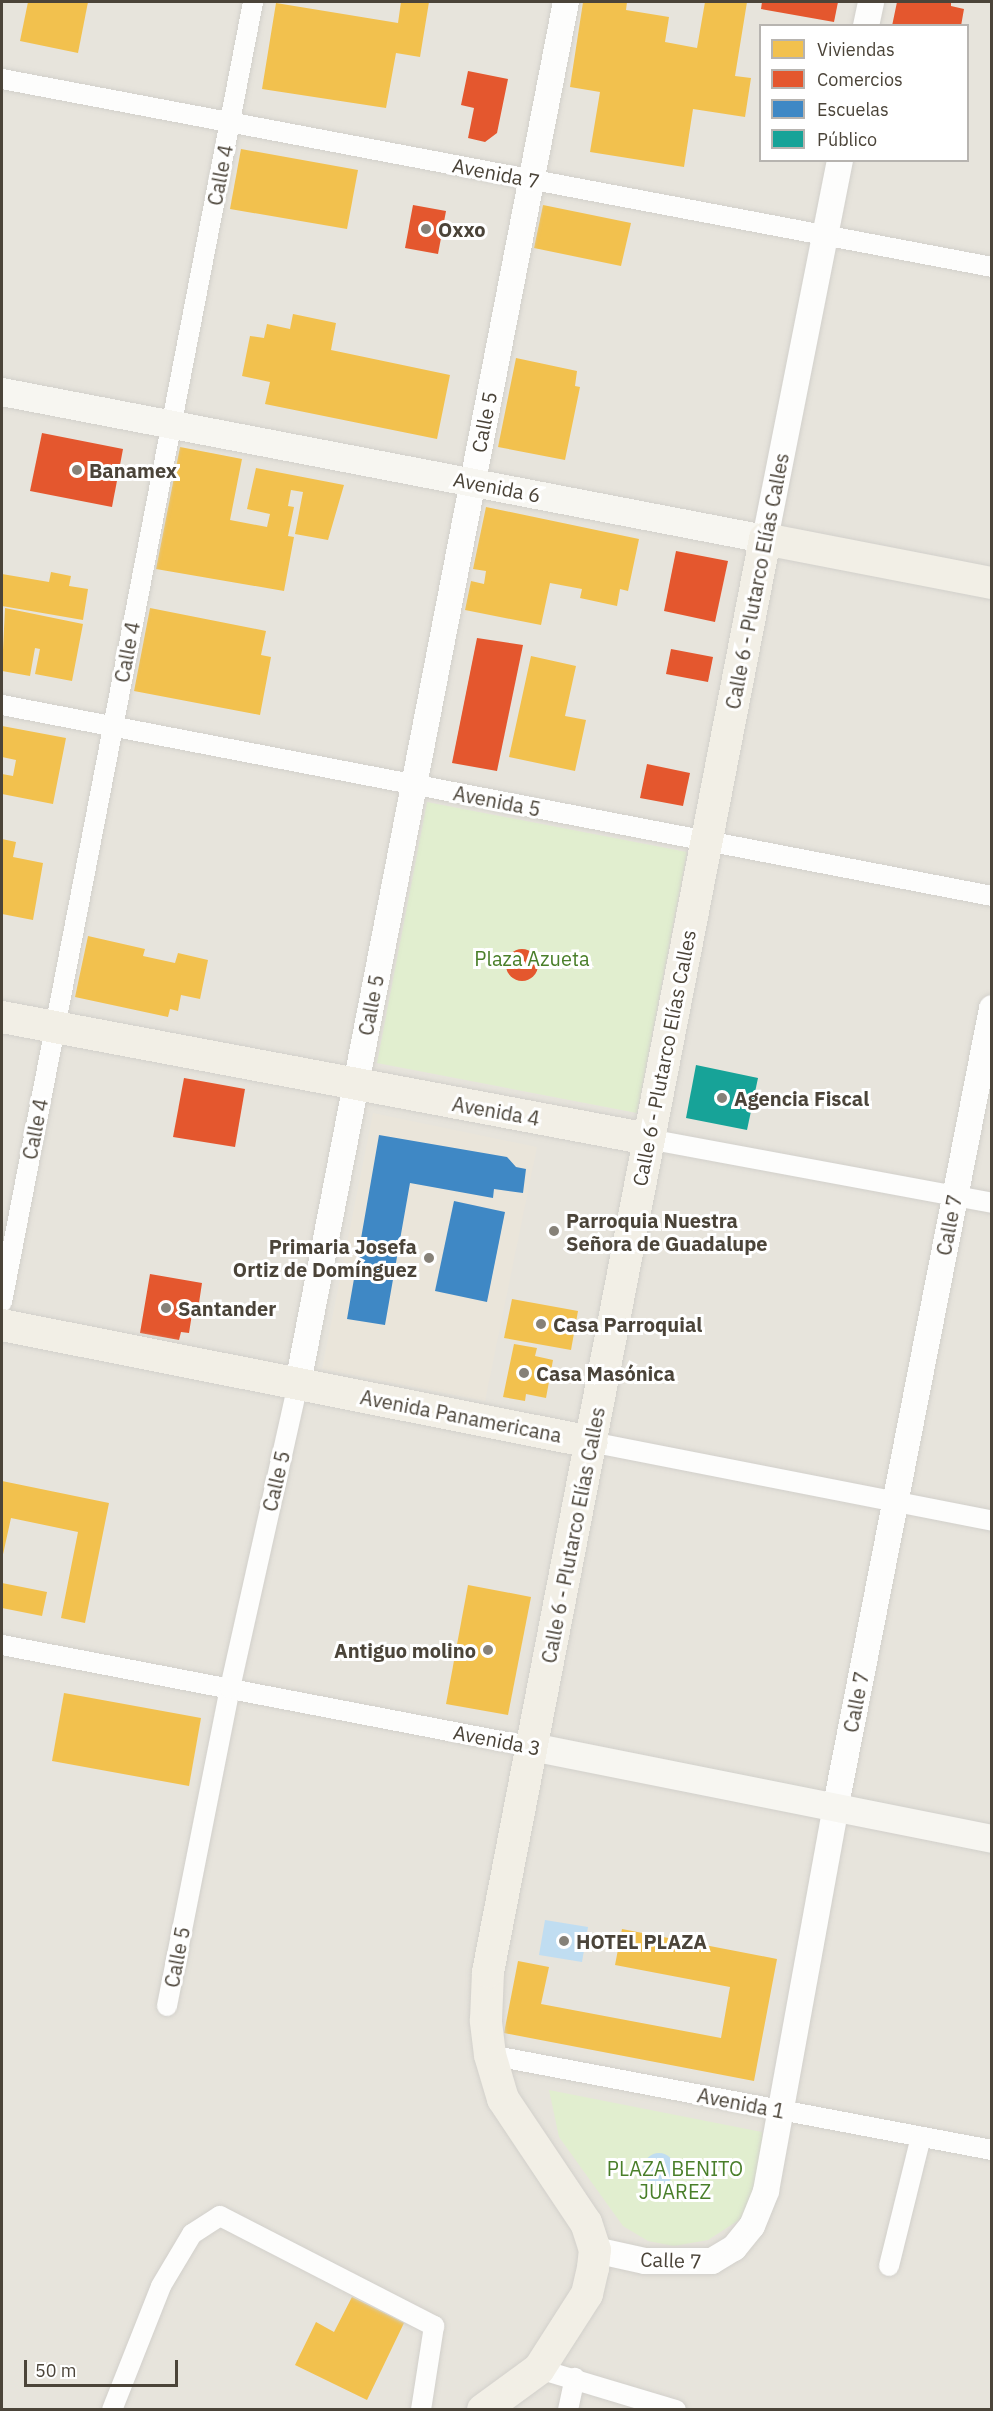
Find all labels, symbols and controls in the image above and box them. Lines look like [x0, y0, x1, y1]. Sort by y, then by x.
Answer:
legend [759, 24, 969, 162]
text: Viviendas [817, 38, 895, 61]
text: Comercios [817, 68, 903, 91]
text: Escuelas [817, 98, 889, 121]
text: Público [817, 128, 877, 151]
street label: Calle 4 [202, 142, 238, 208]
street label: Avenida 7 [450, 153, 542, 193]
place label: Oxxo [438, 217, 486, 241]
marker: Oxxo [419, 222, 433, 236]
street label: Calle 5 [466, 389, 502, 455]
street label: Calle 6 - Plutarco Elías Calles [720, 451, 794, 711]
place label: Banamex [89, 458, 177, 482]
marker: Banamex [70, 463, 84, 477]
street label: Avenida 6 [451, 467, 543, 507]
street label: Calle 4 [109, 619, 145, 685]
street label: Avenida 5 [451, 781, 543, 821]
street label: Calle 6 - Plutarco Elías Calles [627, 928, 701, 1188]
park label: Plaza Azueta [474, 946, 590, 970]
street label: Calle 5 [353, 972, 389, 1038]
place label: Agencia Fiscal [734, 1086, 869, 1110]
marker: Agencia Fiscal [715, 1091, 729, 1105]
street label: Avenida 4 [450, 1092, 542, 1130]
street label: Calle 4 [17, 1096, 53, 1162]
street label: Calle 7 [931, 1192, 967, 1258]
place label: Parroquia Nuestra Señora de Guadalupe [566, 1208, 768, 1255]
marker: Parroquia Nuestra Señora de Guadalupe [547, 1224, 561, 1238]
place label: Primaria Josefa Ortiz de Domínguez [233, 1234, 417, 1281]
marker: Primaria Josefa Ortiz de Domínguez [422, 1251, 436, 1265]
place label: Santander [178, 1296, 276, 1320]
marker: Santander [159, 1301, 173, 1315]
place label: Casa Parroquial [553, 1312, 702, 1336]
marker: Casa Parroquial [534, 1317, 548, 1331]
place label: Casa Masónica [536, 1361, 675, 1385]
marker: Casa Masónica [517, 1366, 531, 1380]
street label: Avenida Panamericana [358, 1385, 564, 1447]
street label: Calle 6 - Plutarco Elías Calles [536, 1405, 610, 1665]
street label: Calle 5 [257, 1448, 295, 1514]
place label: Antiguo molino [334, 1638, 476, 1662]
marker: Antiguo molino [481, 1643, 495, 1657]
street label: Calle 7 [838, 1669, 874, 1735]
street label: Avenida 3 [451, 1720, 543, 1760]
street label: Calle 5 [159, 1924, 195, 1990]
place label: HOTEL PLAZA [576, 1929, 707, 1953]
marker: HOTEL PLAZA [557, 1934, 571, 1948]
street label: Avenida 1 [695, 2083, 787, 2123]
park label: PLAZA BENITO JUAREZ [607, 2156, 743, 2203]
street label: Calle 7 [640, 2247, 702, 2273]
scale bar [27, 2348, 182, 2386]
text: 50 m [35, 2359, 77, 2382]

